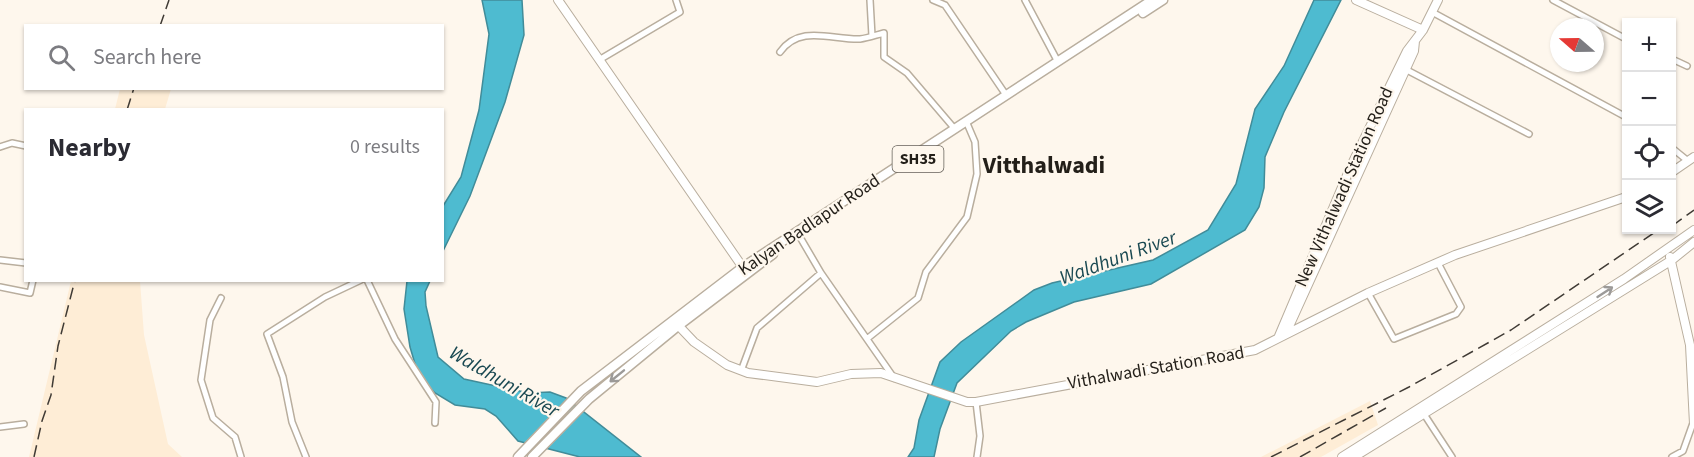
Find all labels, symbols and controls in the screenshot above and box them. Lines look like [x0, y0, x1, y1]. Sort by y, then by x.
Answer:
north arrow [1550, 18, 1604, 72]
map controls [1622, 18, 1676, 234]
button: + [1622, 18, 1676, 72]
search box [24, 24, 444, 90]
icon: search [45, 41, 78, 74]
text: Search here [93, 41, 201, 73]
button: − [1622, 72, 1676, 126]
street label: New Vithalwadi Station Road [1289, 83, 1399, 291]
button: locate [1622, 126, 1676, 180]
text: Nearby [48, 129, 131, 166]
text: 0 results [350, 133, 420, 161]
road number: SH35 [892, 146, 944, 172]
district label: Vitthalwadi [982, 148, 1105, 183]
street label: Kalyan Badlapur Road [733, 168, 885, 282]
button: layers [1622, 180, 1676, 234]
water label: Waldhuni River [1056, 223, 1182, 292]
one-way arrow [1596, 285, 1613, 297]
water label: Waldhuni River [444, 339, 565, 425]
street label: Vithalwadi Station Road [1066, 340, 1246, 396]
one-way arrow [609, 369, 625, 382]

